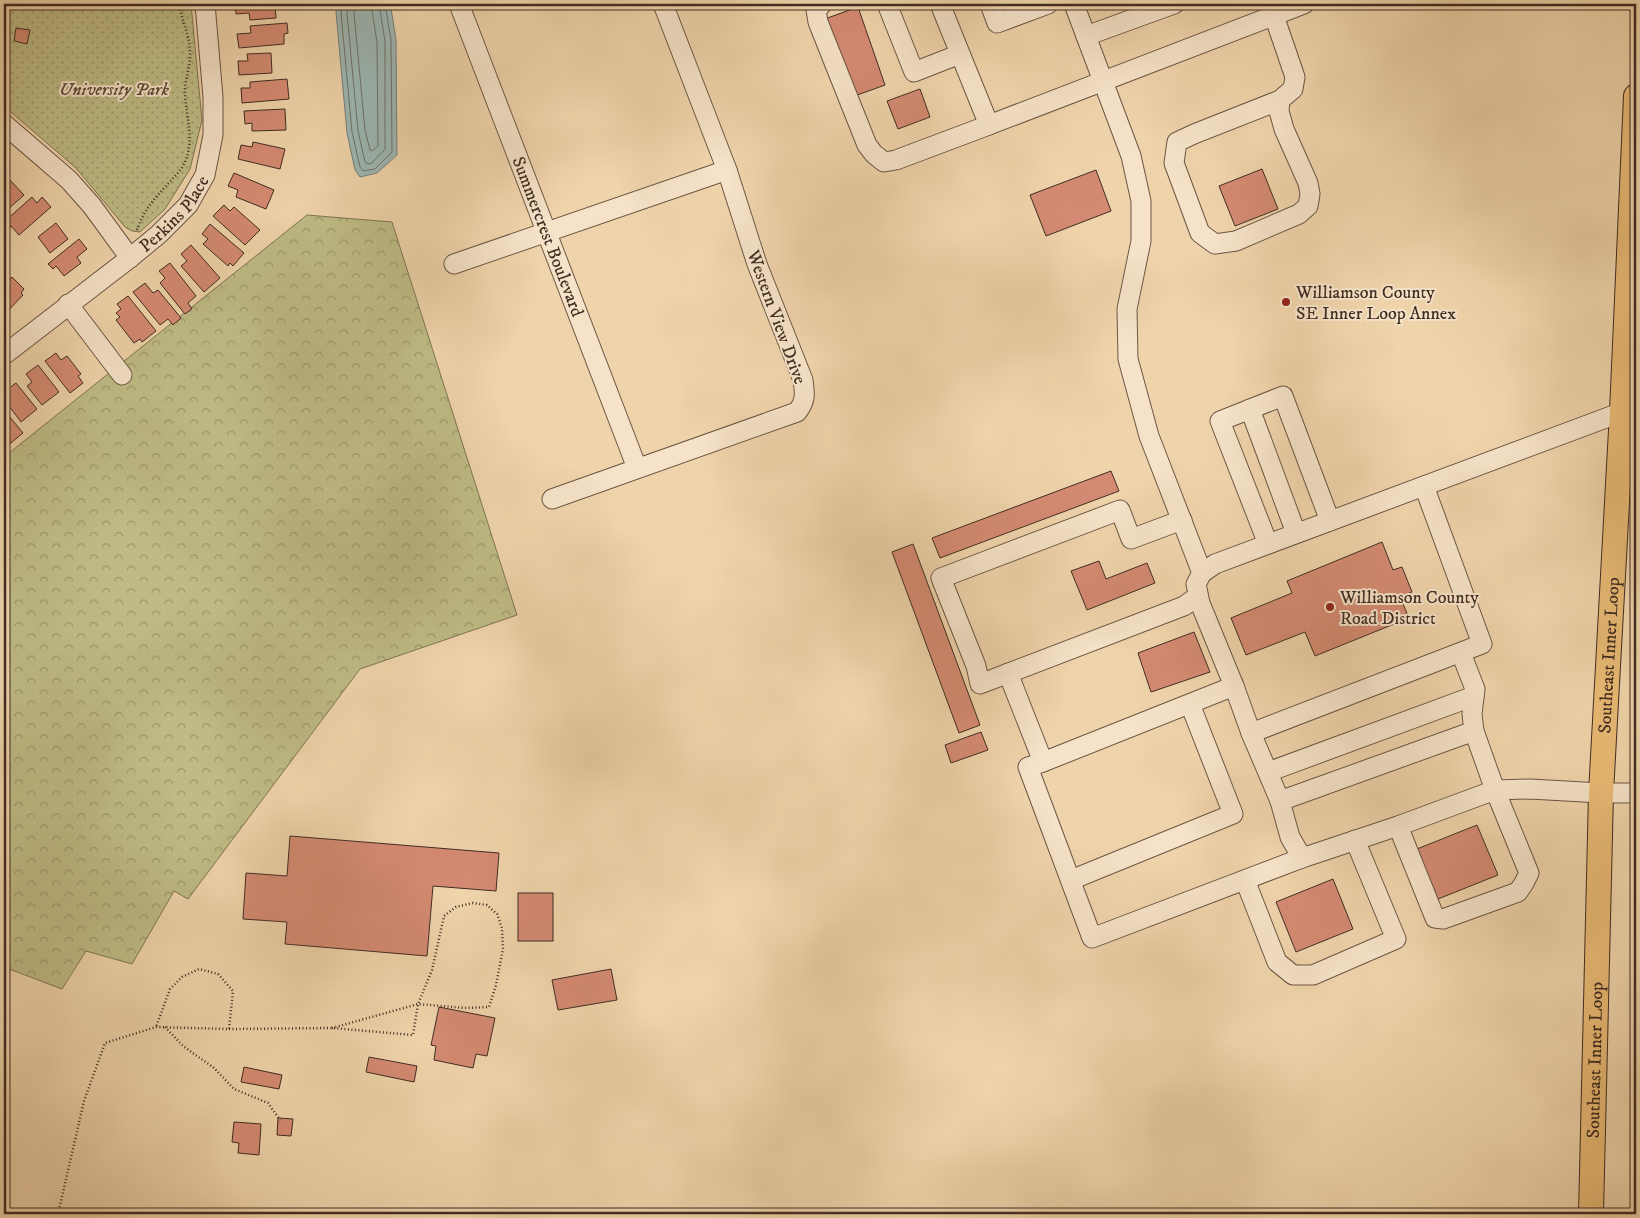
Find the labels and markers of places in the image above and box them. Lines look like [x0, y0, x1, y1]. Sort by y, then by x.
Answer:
place label: Williamson County SE Inner Loop Annex [1295, 282, 1456, 325]
marker: Williamson County SE Inner Loop Annex [1280, 296, 1292, 308]
place label: Williamson County Road District [1339, 587, 1479, 630]
marker: Williamson County Road District [1324, 601, 1336, 613]

